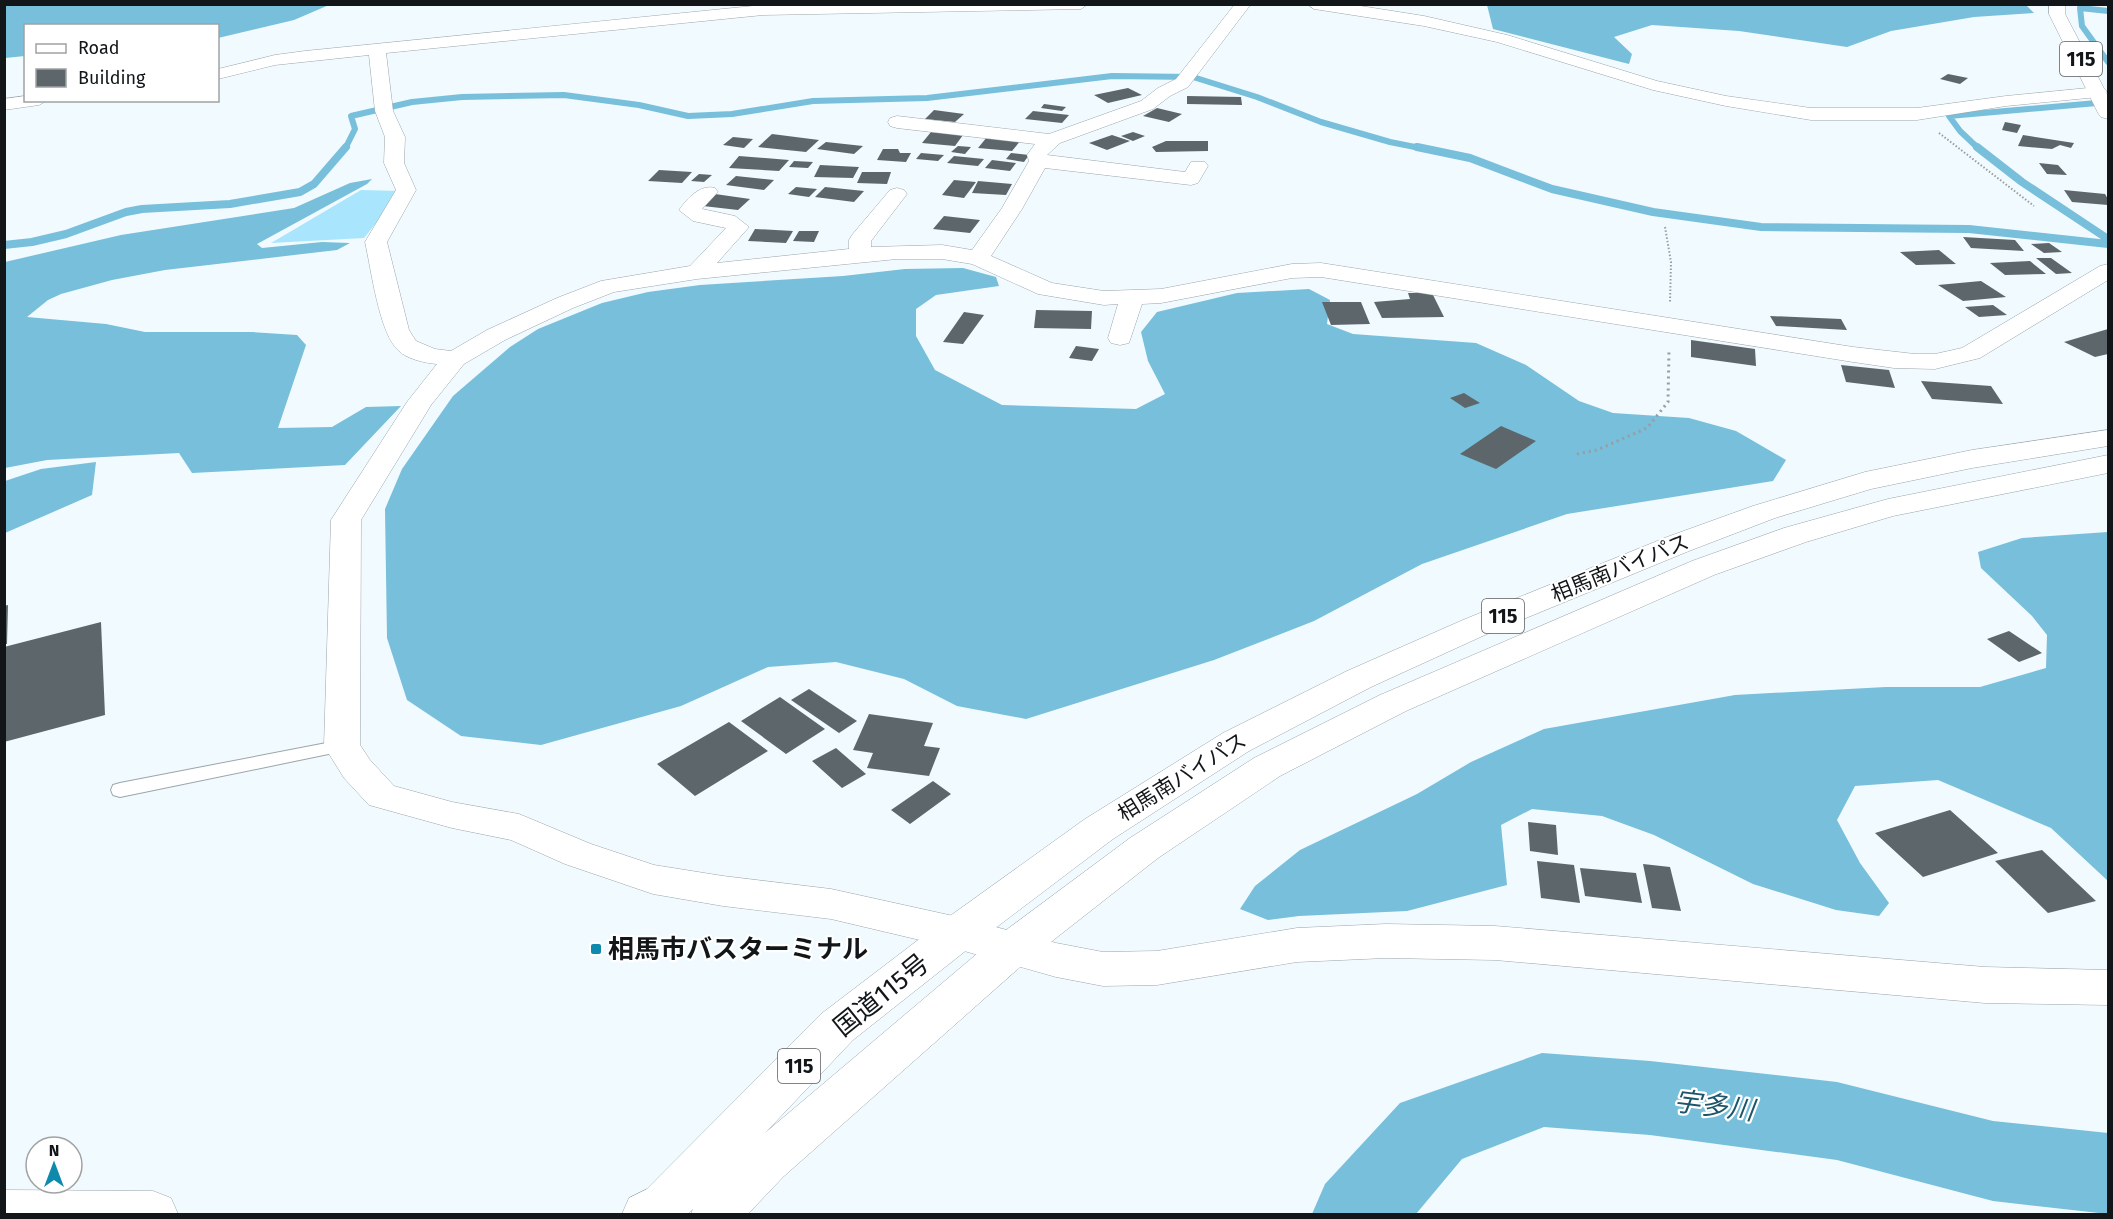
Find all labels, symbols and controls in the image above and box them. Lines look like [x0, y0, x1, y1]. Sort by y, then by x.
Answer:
legend [24, 24, 219, 102]
text: Road [78, 37, 120, 59]
road number: 115 [2060, 42, 2102, 76]
text: Building [78, 67, 146, 89]
street label: 相馬南バイパス [1547, 528, 1693, 608]
road number: 115 [1482, 599, 1524, 633]
street label: 相馬南バイパス [1113, 727, 1251, 827]
place label: 相馬市バスターミナル [608, 934, 868, 965]
marker: 相馬市バスターミナル [589, 942, 603, 956]
street label: 国道115号 [828, 948, 935, 1043]
road number: 115 [778, 1049, 820, 1083]
water label: 宇多川 [1672, 1085, 1759, 1127]
north arrow [24, 1135, 84, 1195]
text: N [49, 1141, 59, 1160]

